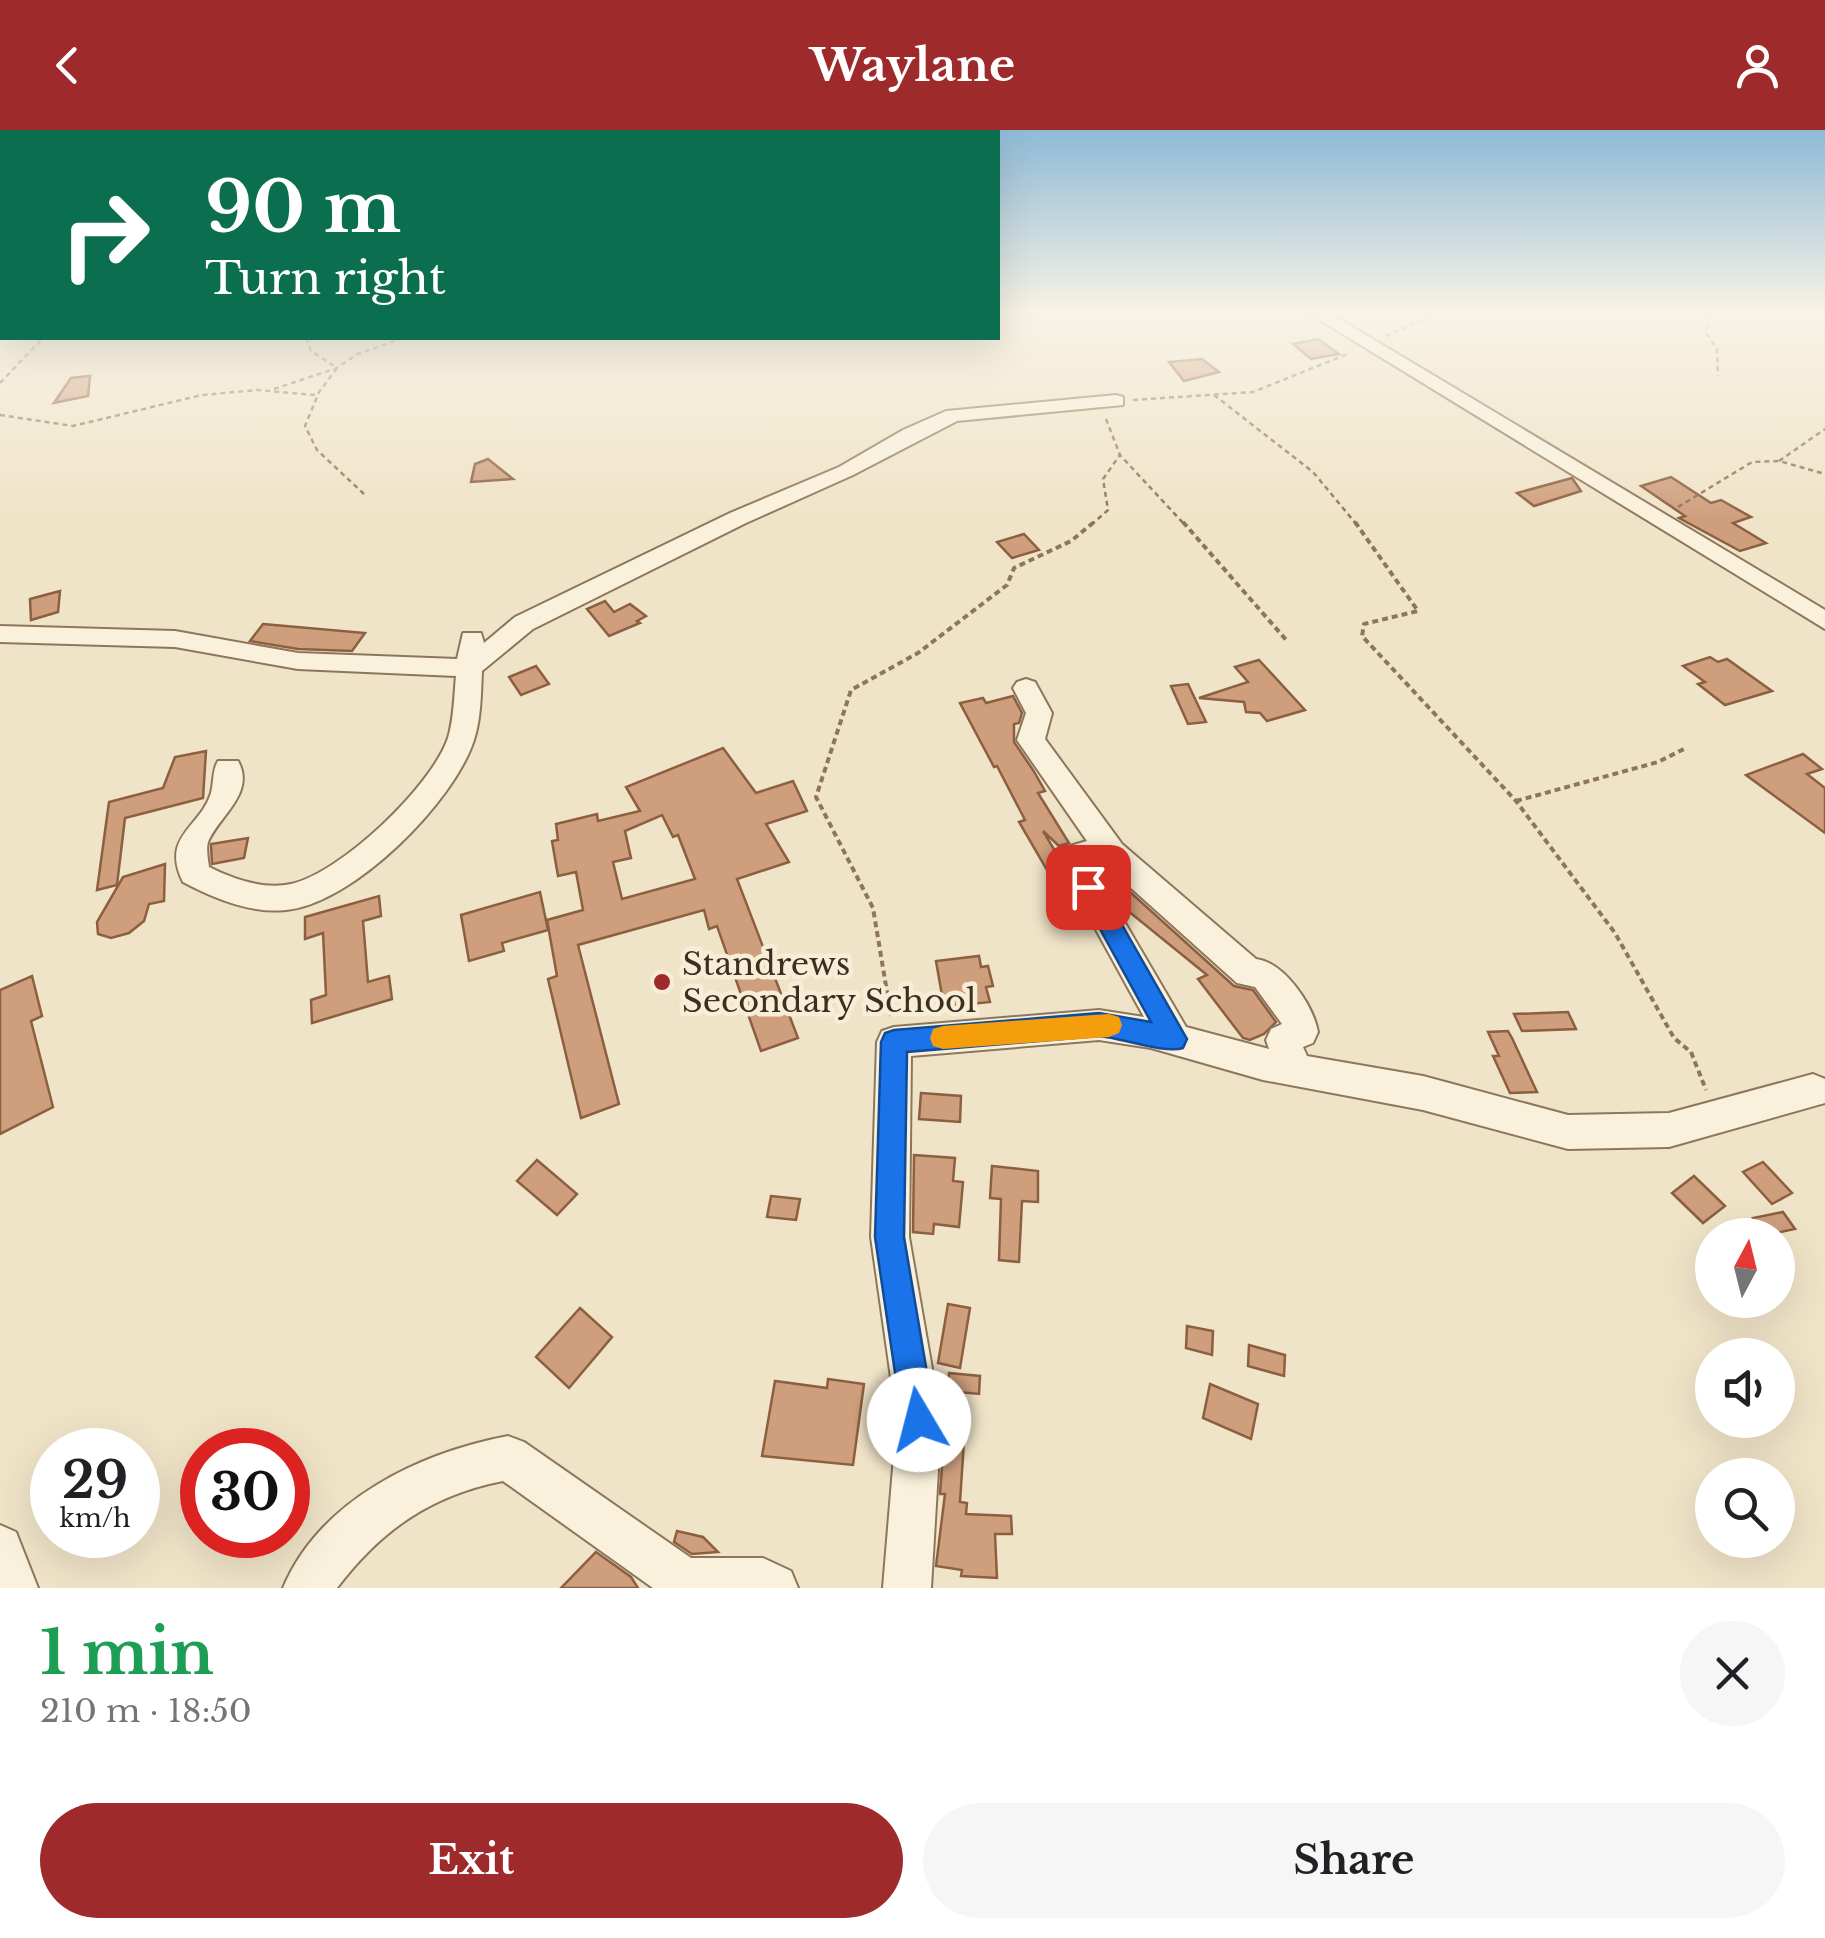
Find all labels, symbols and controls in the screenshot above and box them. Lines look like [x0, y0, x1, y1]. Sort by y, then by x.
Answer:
text: Waylane [810, 37, 1015, 93]
icon: back [40, 38, 95, 93]
icon: person [1730, 38, 1785, 93]
text: 90 m [205, 164, 401, 251]
icon: right [40, 170, 170, 300]
text: Turn right [205, 250, 446, 306]
pin [1046, 845, 1131, 930]
icon: arrive [1061, 860, 1116, 915]
place label: Standrews Secondary School [682, 944, 976, 1021]
marker: Standrews Secondary School [651, 971, 673, 993]
north arrow [1695, 1218, 1795, 1318]
map controls [1695, 1218, 1795, 1558]
button: sound [1695, 1338, 1795, 1438]
position arrow [867, 1368, 971, 1472]
speed limit sign: 30 [180, 1428, 310, 1558]
text: 29 [62, 1449, 128, 1512]
button: search [1695, 1458, 1795, 1558]
text: km/h [60, 1503, 130, 1534]
text: 1 min [40, 1616, 214, 1690]
button: close [1680, 1621, 1785, 1726]
text: 210 m · 18:50 [40, 1691, 252, 1731]
button: Exit [40, 1803, 903, 1918]
button: Share [923, 1803, 1785, 1918]

